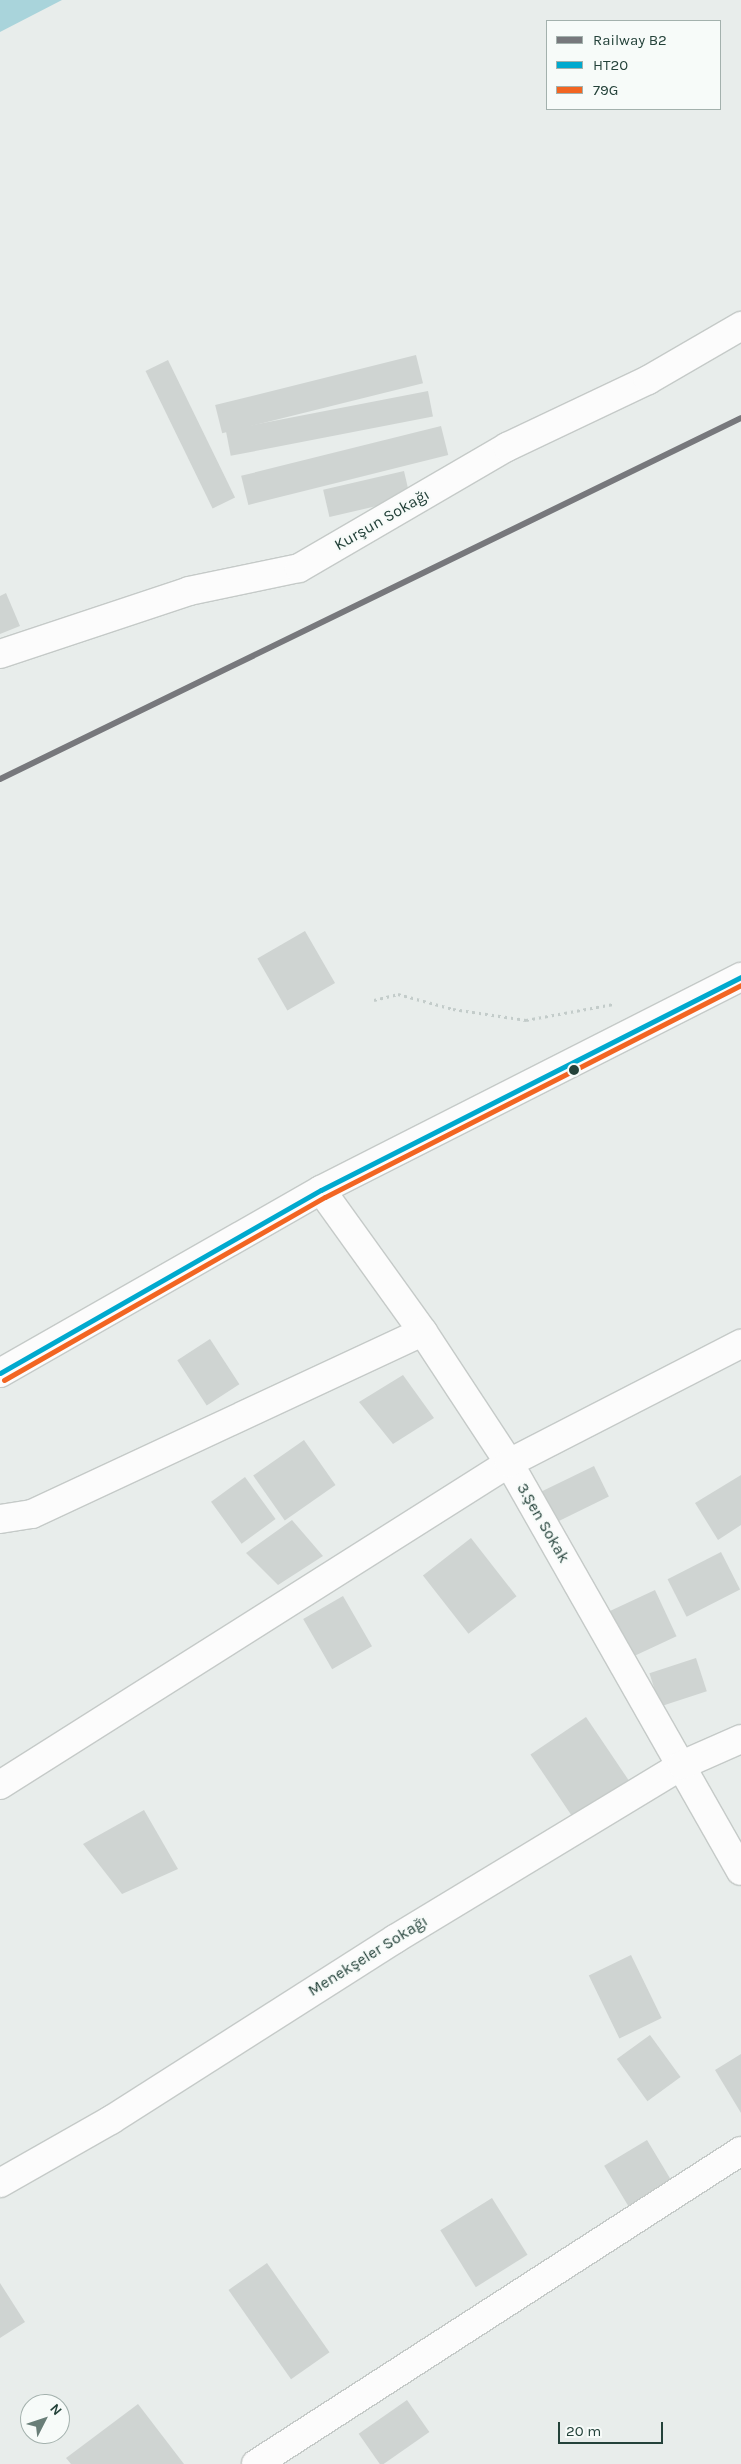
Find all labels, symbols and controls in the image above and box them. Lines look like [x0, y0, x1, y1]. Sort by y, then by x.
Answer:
legend [546, 20, 721, 110]
text: Railway B2 [593, 31, 667, 49]
text: HT20 [593, 56, 628, 74]
text: 79G [593, 81, 618, 99]
street label: Kurşun Sokağı [331, 485, 433, 555]
unlabelled marker [569, 1065, 579, 1075]
street label: 3.Şen Sokak [512, 1480, 574, 1566]
street label: Menekşeler Sokağı [305, 1911, 431, 2001]
north arrow [20, 2394, 70, 2444]
text: N [46, 2400, 66, 2419]
scale bar [561, 2412, 666, 2444]
text: 20 m [566, 2422, 601, 2440]

